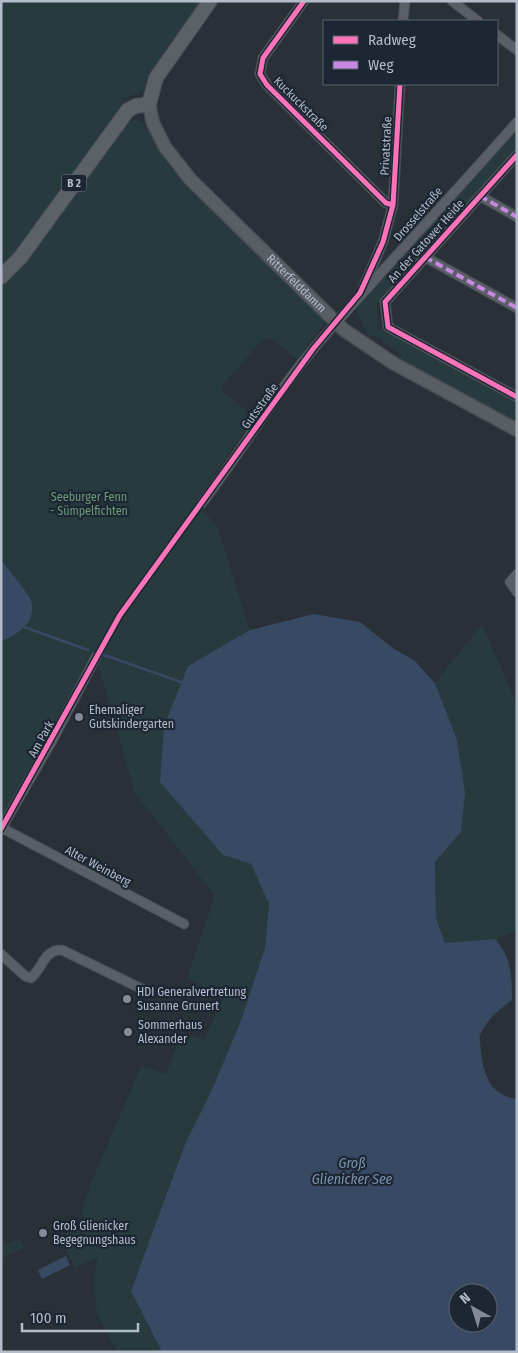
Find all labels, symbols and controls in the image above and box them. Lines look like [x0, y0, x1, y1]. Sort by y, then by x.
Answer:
legend [323, 20, 498, 85]
text: Radweg [368, 31, 416, 49]
text: Weg [368, 56, 394, 74]
street label: Kuckuckstraße [271, 74, 331, 134]
street label: Privatstraße [377, 116, 395, 176]
road number: B 2 [62, 174, 86, 192]
street label: Drosselstraße [391, 184, 445, 244]
street label: An der Gatower Heide [385, 197, 467, 285]
street label: Ritterfelddamm [264, 251, 329, 315]
street label: Gutsstraße [239, 380, 281, 432]
park label: Seeburger Fenn - Sümpelfichten [50, 490, 128, 518]
place label: Ehemaliger Gutskindergarten [89, 703, 174, 731]
marker: Ehemaliger Gutskindergarten [73, 711, 85, 723]
street label: Am Park [25, 718, 57, 760]
street label: Alter Weinberg [63, 843, 134, 889]
place label: HDI Generalvertretung Susanne Grunert [137, 985, 247, 1013]
marker: HDI Generalvertretung Susanne Grunert [121, 993, 133, 1005]
place label: Sommerhaus Alexander [138, 1018, 202, 1046]
marker: Sommerhaus Alexander [122, 1026, 134, 1038]
water label: Groß Glienicker See [312, 1155, 393, 1188]
place label: Groß Glienicker Begegnungshaus [53, 1219, 136, 1247]
marker: Groß Glienicker Begegnungshaus [37, 1227, 49, 1239]
north arrow [448, 1283, 498, 1333]
text: N [457, 1289, 474, 1308]
scale bar [22, 1300, 139, 1332]
text: 100 m [30, 1309, 67, 1327]

